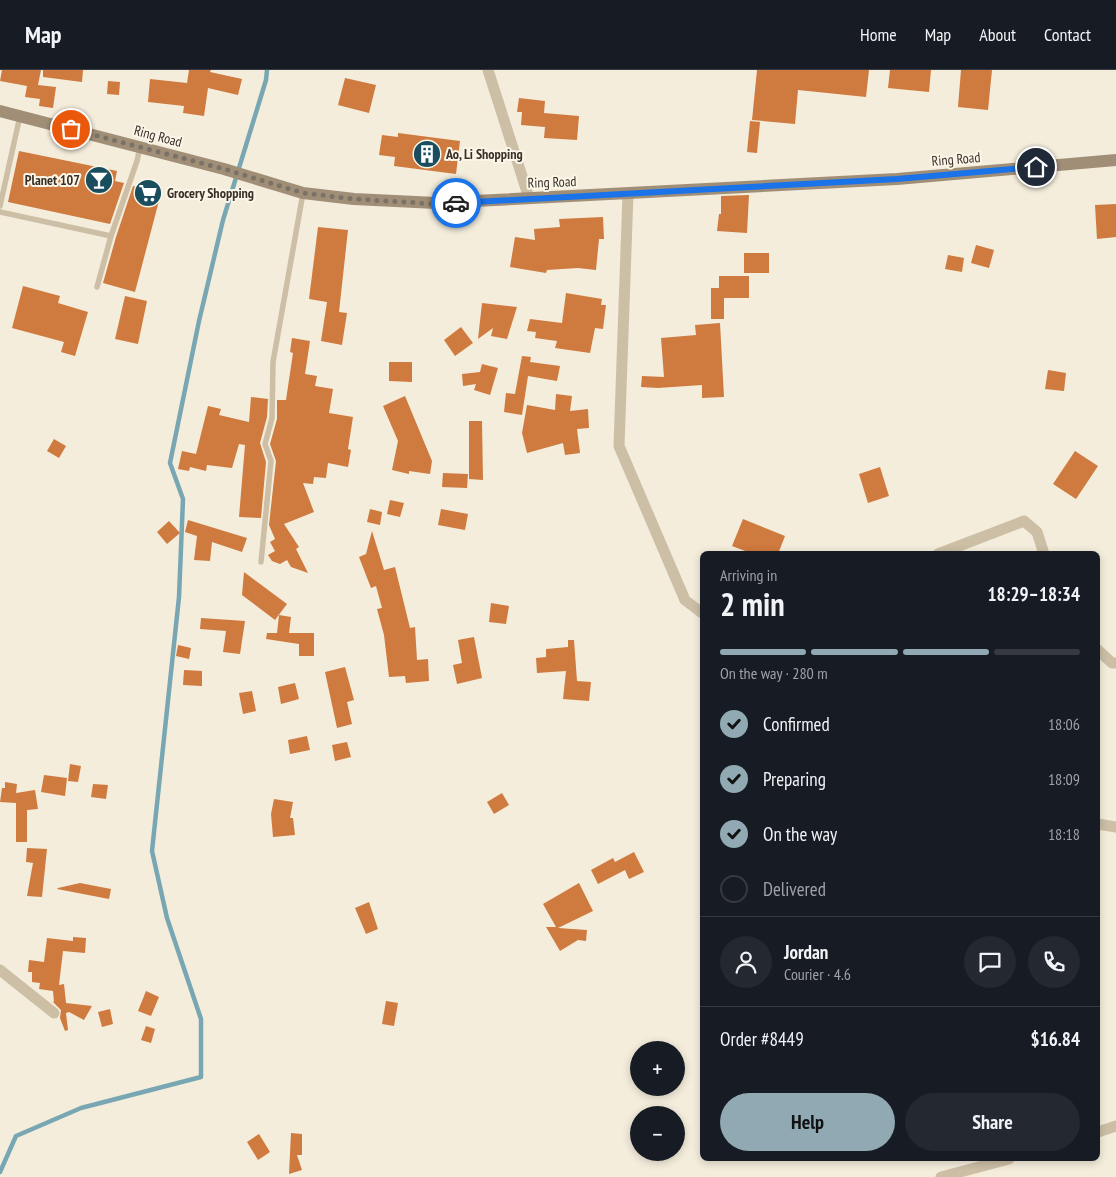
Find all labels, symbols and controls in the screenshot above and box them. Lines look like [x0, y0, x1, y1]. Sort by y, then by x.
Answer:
text: Map [25, 19, 62, 50]
text: Home [860, 23, 897, 46]
text: Map [925, 23, 951, 46]
text: About [979, 23, 1016, 46]
text: Contact [1044, 23, 1091, 46]
pin [50, 108, 92, 150]
icon: bag [57, 115, 85, 143]
street label: Ring Road [132, 121, 184, 151]
building icon: Ao, Li Shopping [412, 139, 442, 169]
place label: Ao, Li Shopping [445, 145, 523, 163]
pin [1015, 146, 1057, 188]
street label: Ring Road [931, 148, 981, 170]
icon: home [1022, 153, 1050, 181]
bar icon: Planet 107 [84, 165, 114, 195]
place label: Planet 107 [25, 171, 80, 189]
street label: Ring Road [527, 172, 577, 192]
supermarket icon: Grocery Shopping [133, 178, 163, 208]
courier [431, 178, 481, 228]
place label: Grocery Shopping [167, 184, 254, 202]
icon: car [442, 189, 470, 217]
text: Arriving in [720, 565, 777, 585]
text: 18:29–18:34 [987, 582, 1080, 606]
text: 2 min [720, 583, 785, 625]
text: On the way · 280 m [720, 663, 828, 683]
icon: check [720, 710, 748, 738]
text: Confirmed [763, 712, 830, 736]
text: 18:06 [1048, 714, 1080, 734]
icon: check [720, 765, 748, 793]
text: Preparing [763, 767, 826, 791]
text: 18:09 [1048, 769, 1080, 789]
icon: check [720, 820, 748, 848]
text: On the way [763, 822, 837, 846]
text: 18:18 [1048, 824, 1080, 844]
text: Delivered [763, 877, 826, 901]
button: person [720, 936, 772, 988]
button: chat [964, 936, 1016, 988]
button: phone [1028, 936, 1080, 988]
text: Jordan [784, 940, 828, 964]
text: Courier · 4.6 [784, 964, 851, 984]
text: Order #8449 [720, 1027, 804, 1051]
text: $16.84 [1031, 1027, 1080, 1051]
map controls [630, 1041, 685, 1161]
button: + [630, 1041, 685, 1096]
button: Help [720, 1093, 895, 1151]
button: Share [905, 1093, 1080, 1151]
button: − [630, 1106, 685, 1161]

